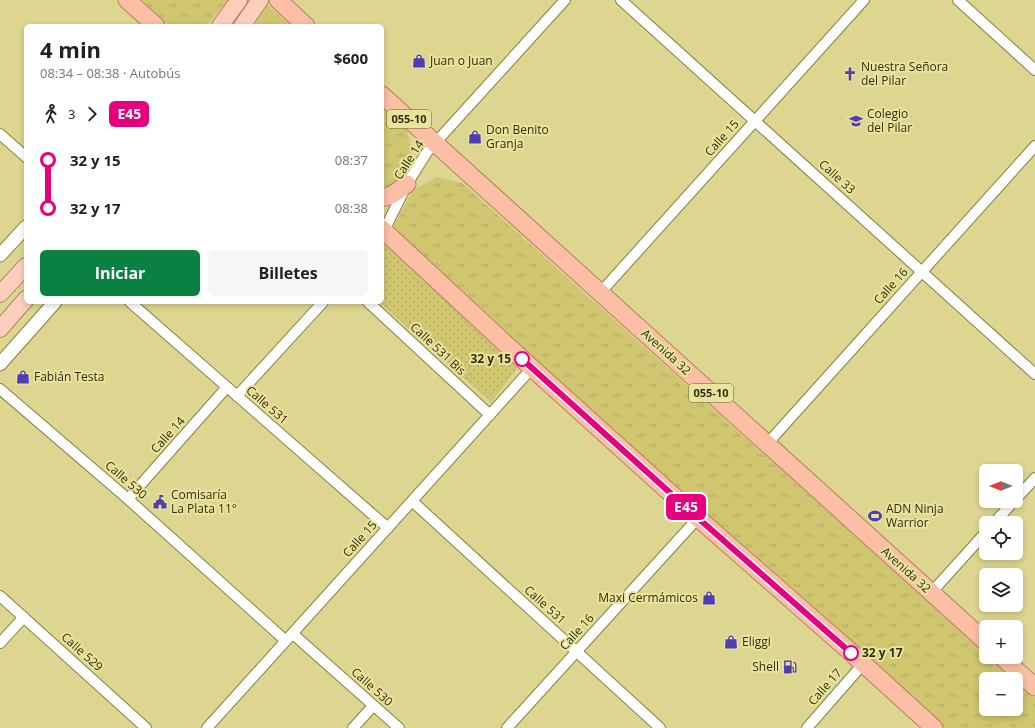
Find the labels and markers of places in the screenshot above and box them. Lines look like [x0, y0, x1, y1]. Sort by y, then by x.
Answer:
place label: Juan o Juan [429, 52, 493, 69]
shop icon: Juan o Juan [411, 53, 427, 69]
place label: Nuestra Señora del Pilar [861, 58, 948, 89]
church icon: Nuestra Señora del Pilar [842, 66, 858, 82]
place label: Colegio del Pilar [867, 105, 912, 136]
school or university icon: Colegio del Pilar [848, 113, 864, 129]
place label: Don Benito Granja [486, 121, 549, 152]
shop icon: Don Benito Granja [467, 129, 483, 145]
place label: 32 y 15 [470, 350, 511, 367]
marker: 32 y 15 [514, 351, 530, 367]
place label: Fabián Testa [34, 368, 104, 385]
shop icon: Fabián Testa [15, 369, 31, 385]
place label: Comisaría La Plata 11° [171, 486, 237, 517]
public building icon: Comisaría La Plata 11° [152, 494, 168, 510]
place label: ADN Ninja Warrior [886, 500, 944, 531]
sports icon: ADN Ninja Warrior [867, 508, 883, 524]
place label: Maxi Cermámicos [598, 589, 698, 606]
shop icon: Maxi Cermámicos [701, 590, 717, 606]
place label: Eliggi [742, 633, 771, 650]
shop icon: Eliggi [723, 634, 739, 650]
place label: 32 y 17 [862, 644, 903, 661]
marker: 32 y 17 [843, 645, 859, 661]
place label: Shell [752, 658, 779, 675]
fuel station icon: Shell [782, 659, 798, 675]

